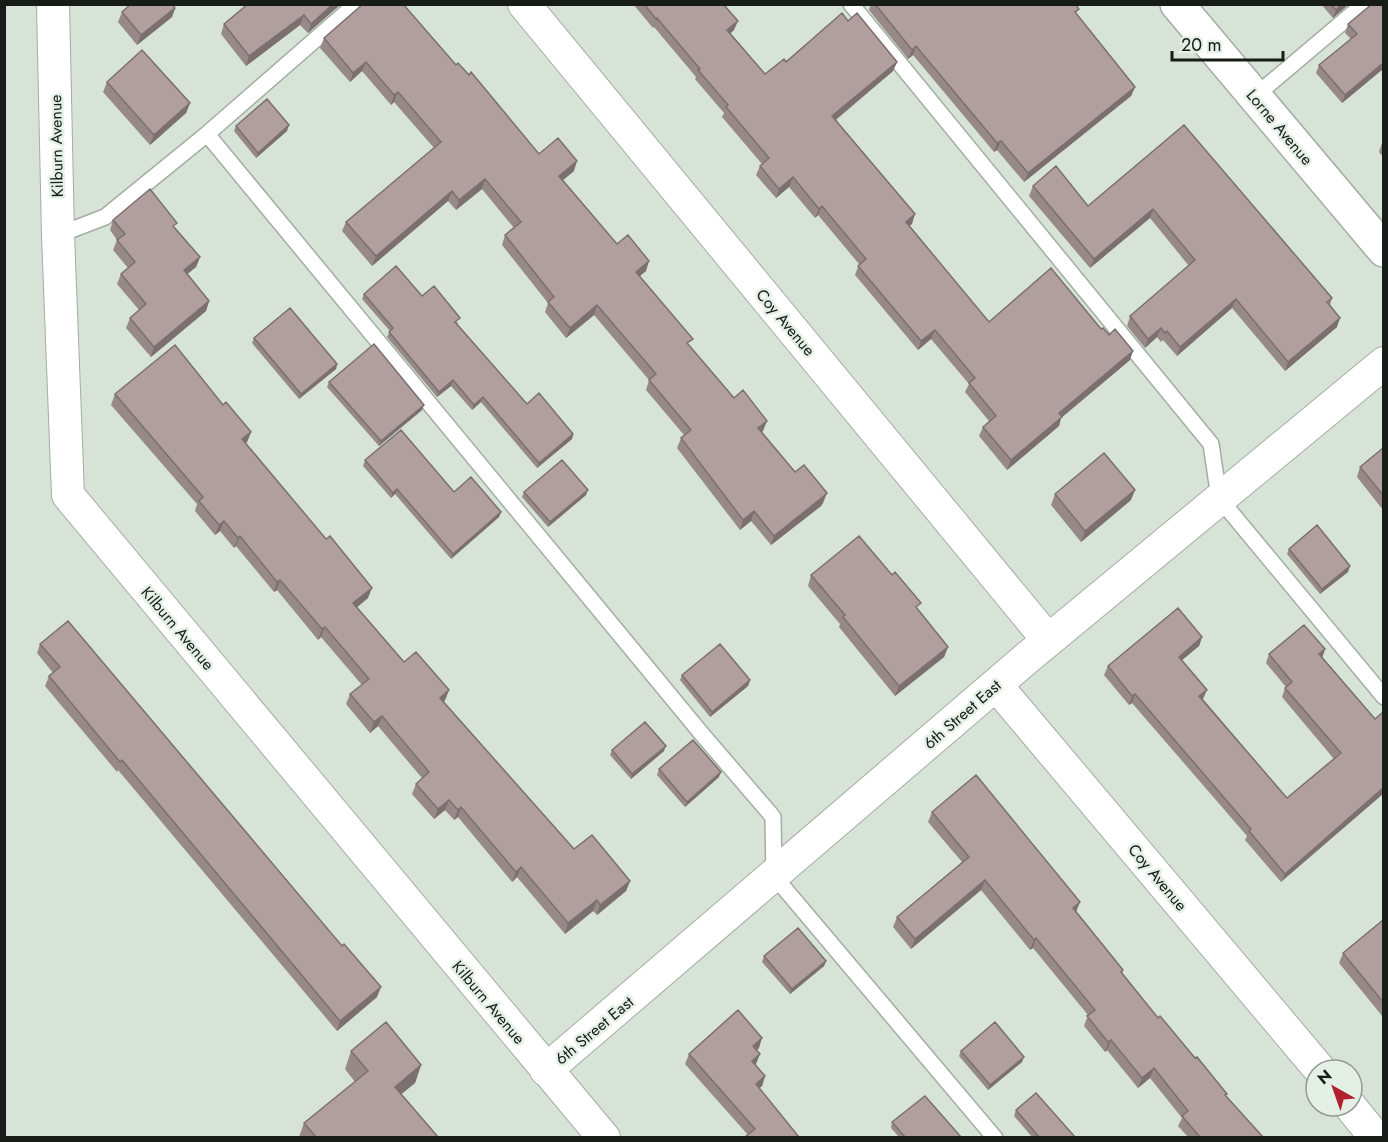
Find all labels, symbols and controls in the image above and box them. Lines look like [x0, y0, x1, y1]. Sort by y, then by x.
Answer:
scale bar [1172, 24, 1283, 62]
text: 20 m [1181, 32, 1221, 58]
street label: Lorne Avenue [1241, 84, 1318, 170]
street label: Kilburn Avenue [44, 94, 69, 198]
street label: Coy Avenue [751, 284, 821, 361]
street label: Kilburn Avenue [136, 582, 220, 675]
street label: 6th Street East [919, 674, 1006, 755]
street label: Coy Avenue [1123, 839, 1193, 916]
street label: Kilburn Avenue [447, 956, 531, 1049]
street label: 6th Street East [550, 991, 639, 1070]
north arrow [1304, 1058, 1364, 1118]
text: N [1312, 1064, 1337, 1090]

